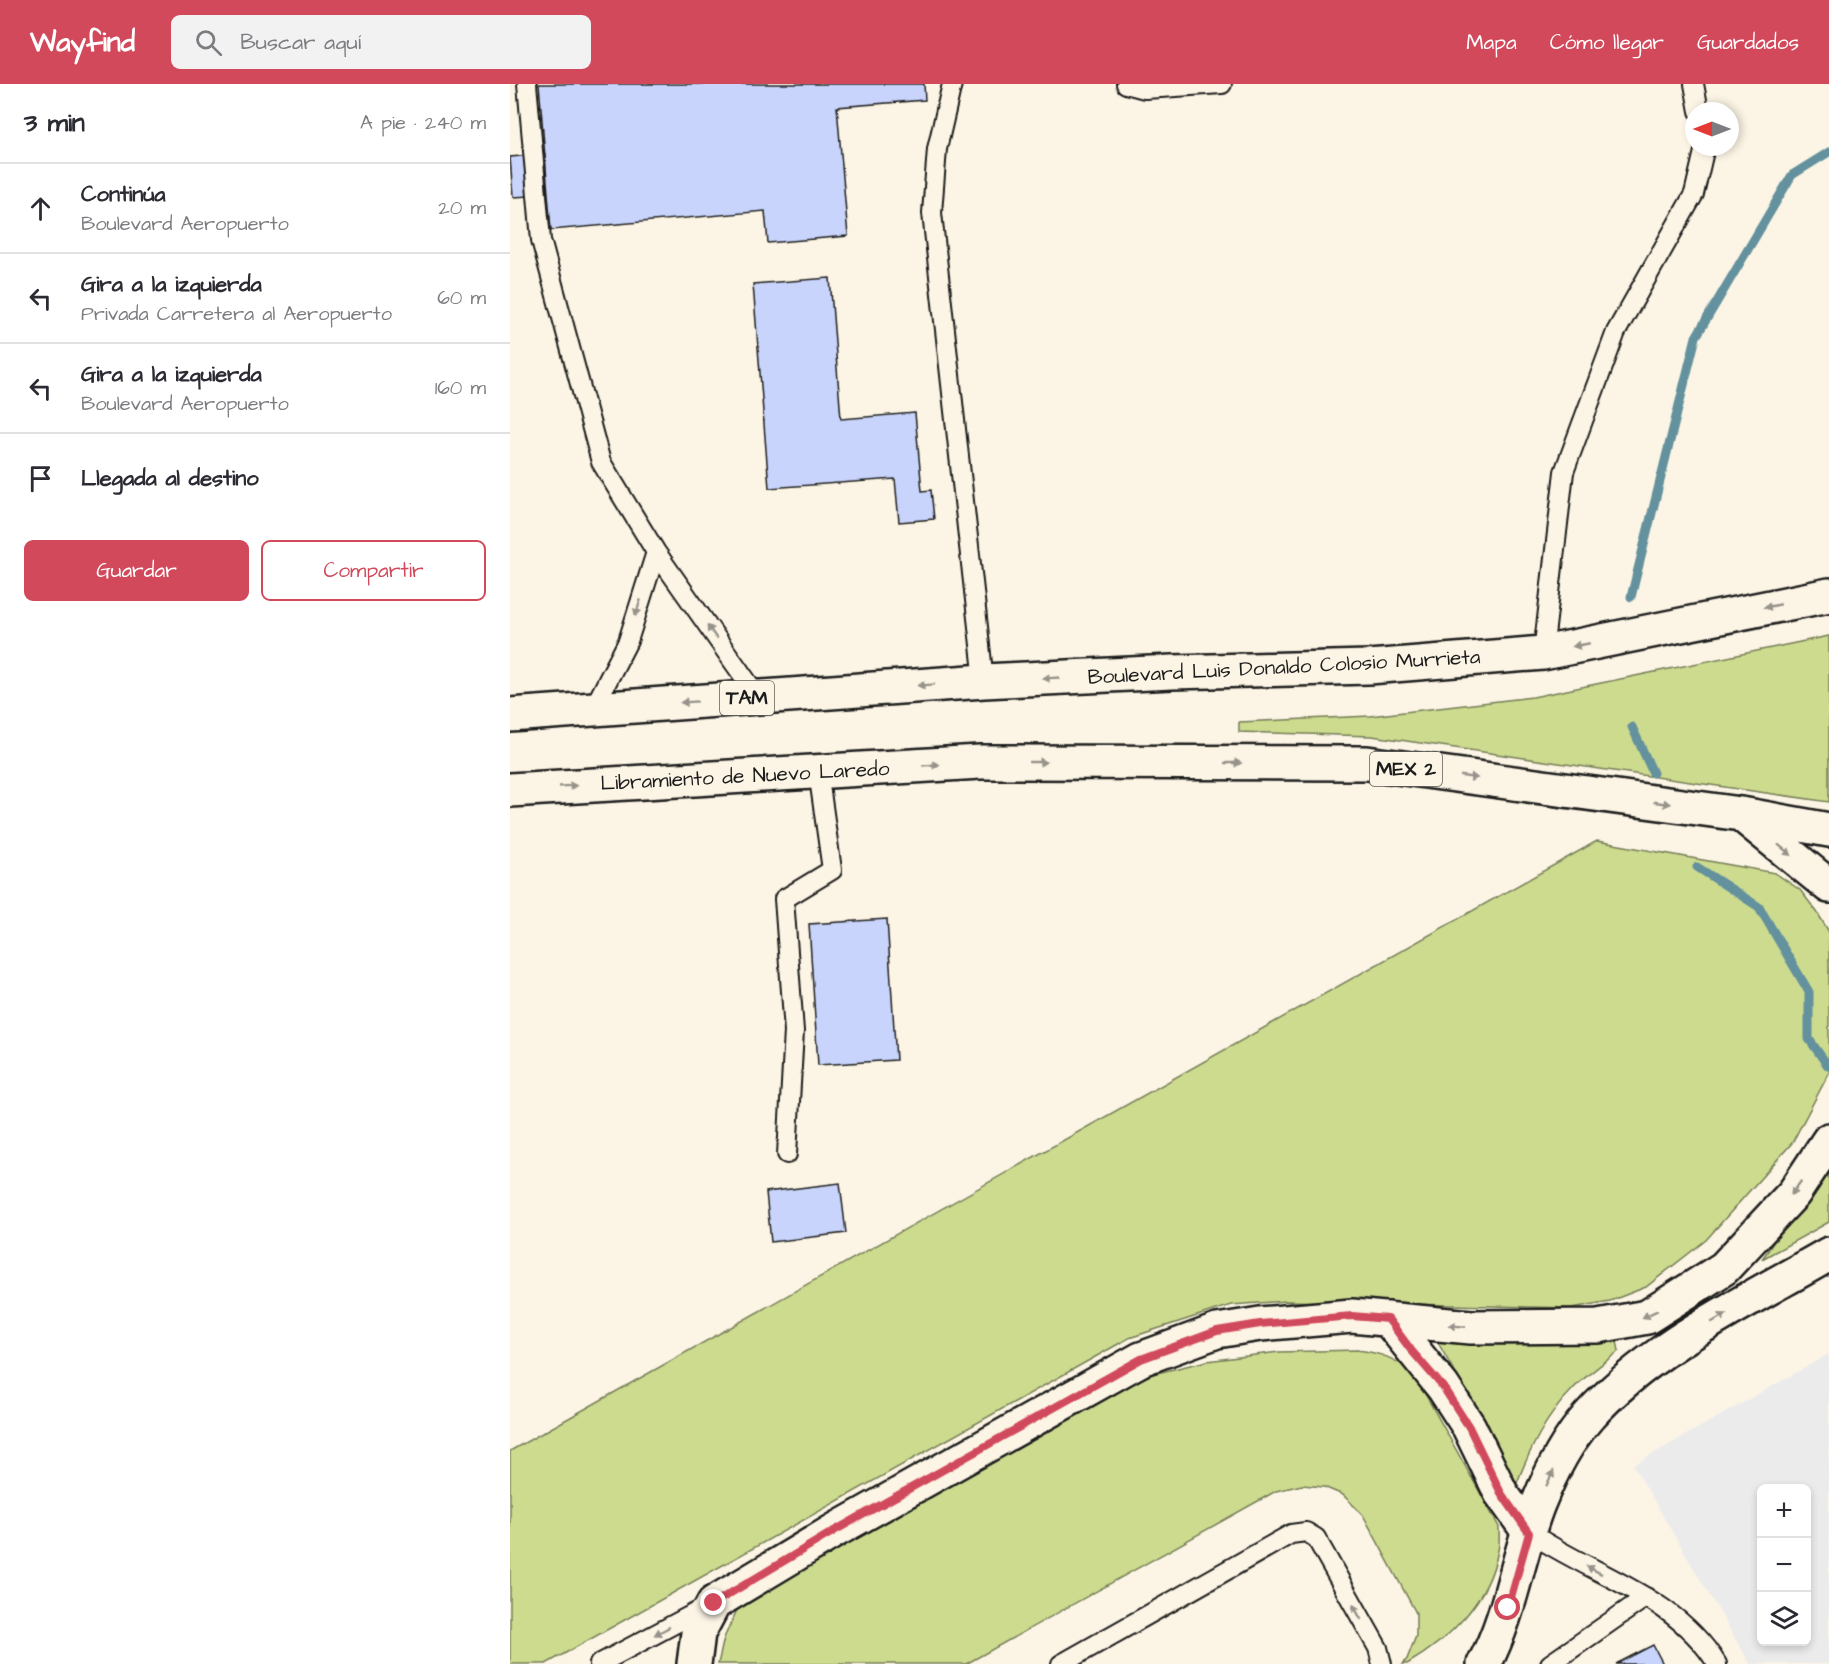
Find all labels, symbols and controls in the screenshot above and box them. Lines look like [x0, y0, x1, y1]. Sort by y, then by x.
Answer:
search box [171, 15, 591, 69]
text: Wayfind [30, 23, 135, 62]
icon: search [192, 26, 225, 59]
text: Buscar aquí [240, 27, 361, 58]
text: Mapa [1466, 28, 1517, 57]
text: Cómo llegar [1550, 28, 1664, 57]
text: Guardados [1697, 28, 1799, 57]
north arrow [1685, 102, 1739, 156]
text: 3 min [24, 105, 85, 141]
text: A pie · 240 m [360, 109, 486, 137]
text: Continúa [81, 179, 166, 210]
icon: ahead [24, 192, 57, 225]
text: 20 m [438, 194, 486, 222]
text: Boulevard Aeropuerto [81, 210, 289, 238]
text: Gira a la izquierda [81, 269, 262, 300]
icon: left [24, 282, 57, 315]
text: 60 m [437, 284, 486, 312]
text: Privada Carretera al Aeropuerto [81, 300, 392, 328]
text: Gira a la izquierda [81, 359, 262, 390]
icon: left [24, 372, 57, 405]
text: 160 m [435, 374, 486, 402]
text: Boulevard Aeropuerto [81, 390, 289, 418]
icon: arrive [24, 462, 57, 495]
text: Llegada al destino [81, 463, 259, 494]
button: Guardar [24, 540, 249, 601]
button: Compartir [261, 540, 486, 601]
one-way arrow [633, 599, 643, 617]
one-way arrow [1762, 602, 1781, 611]
one-way arrow [707, 624, 718, 640]
one-way arrow [1571, 641, 1590, 650]
street label: Boulevard Luis Donaldo Colosio Murrieta [1087, 642, 1481, 692]
one-way arrow [1042, 673, 1061, 682]
one-way arrow [916, 680, 935, 690]
road number: TAM [720, 681, 774, 715]
one-way arrow [680, 697, 699, 707]
road number: MEX 2 [1370, 752, 1442, 786]
street label: Libramiento de Nuevo Laredo [600, 754, 890, 798]
one-way arrow [1029, 757, 1048, 767]
one-way arrow [1224, 758, 1243, 768]
one-way arrow [921, 760, 940, 770]
one-way arrow [1460, 773, 1479, 782]
one-way arrow [559, 782, 578, 791]
one-way arrow [1653, 799, 1672, 808]
one-way arrow [1777, 843, 1792, 856]
one-way arrow [1790, 1180, 1802, 1196]
one-way arrow [1641, 1308, 1659, 1318]
one-way arrow [1711, 1313, 1728, 1323]
one-way arrow [1448, 1321, 1467, 1331]
one-way arrow [1545, 1469, 1554, 1486]
map controls [1757, 1484, 1811, 1646]
button: + [1757, 1484, 1811, 1538]
button: − [1757, 1538, 1811, 1592]
one-way arrow [1585, 1565, 1602, 1575]
route end [700, 1589, 726, 1615]
button: layers [1757, 1592, 1811, 1646]
route start [1494, 1594, 1520, 1620]
one-way arrow [1352, 1603, 1362, 1620]
one-way arrow [654, 1626, 671, 1635]

